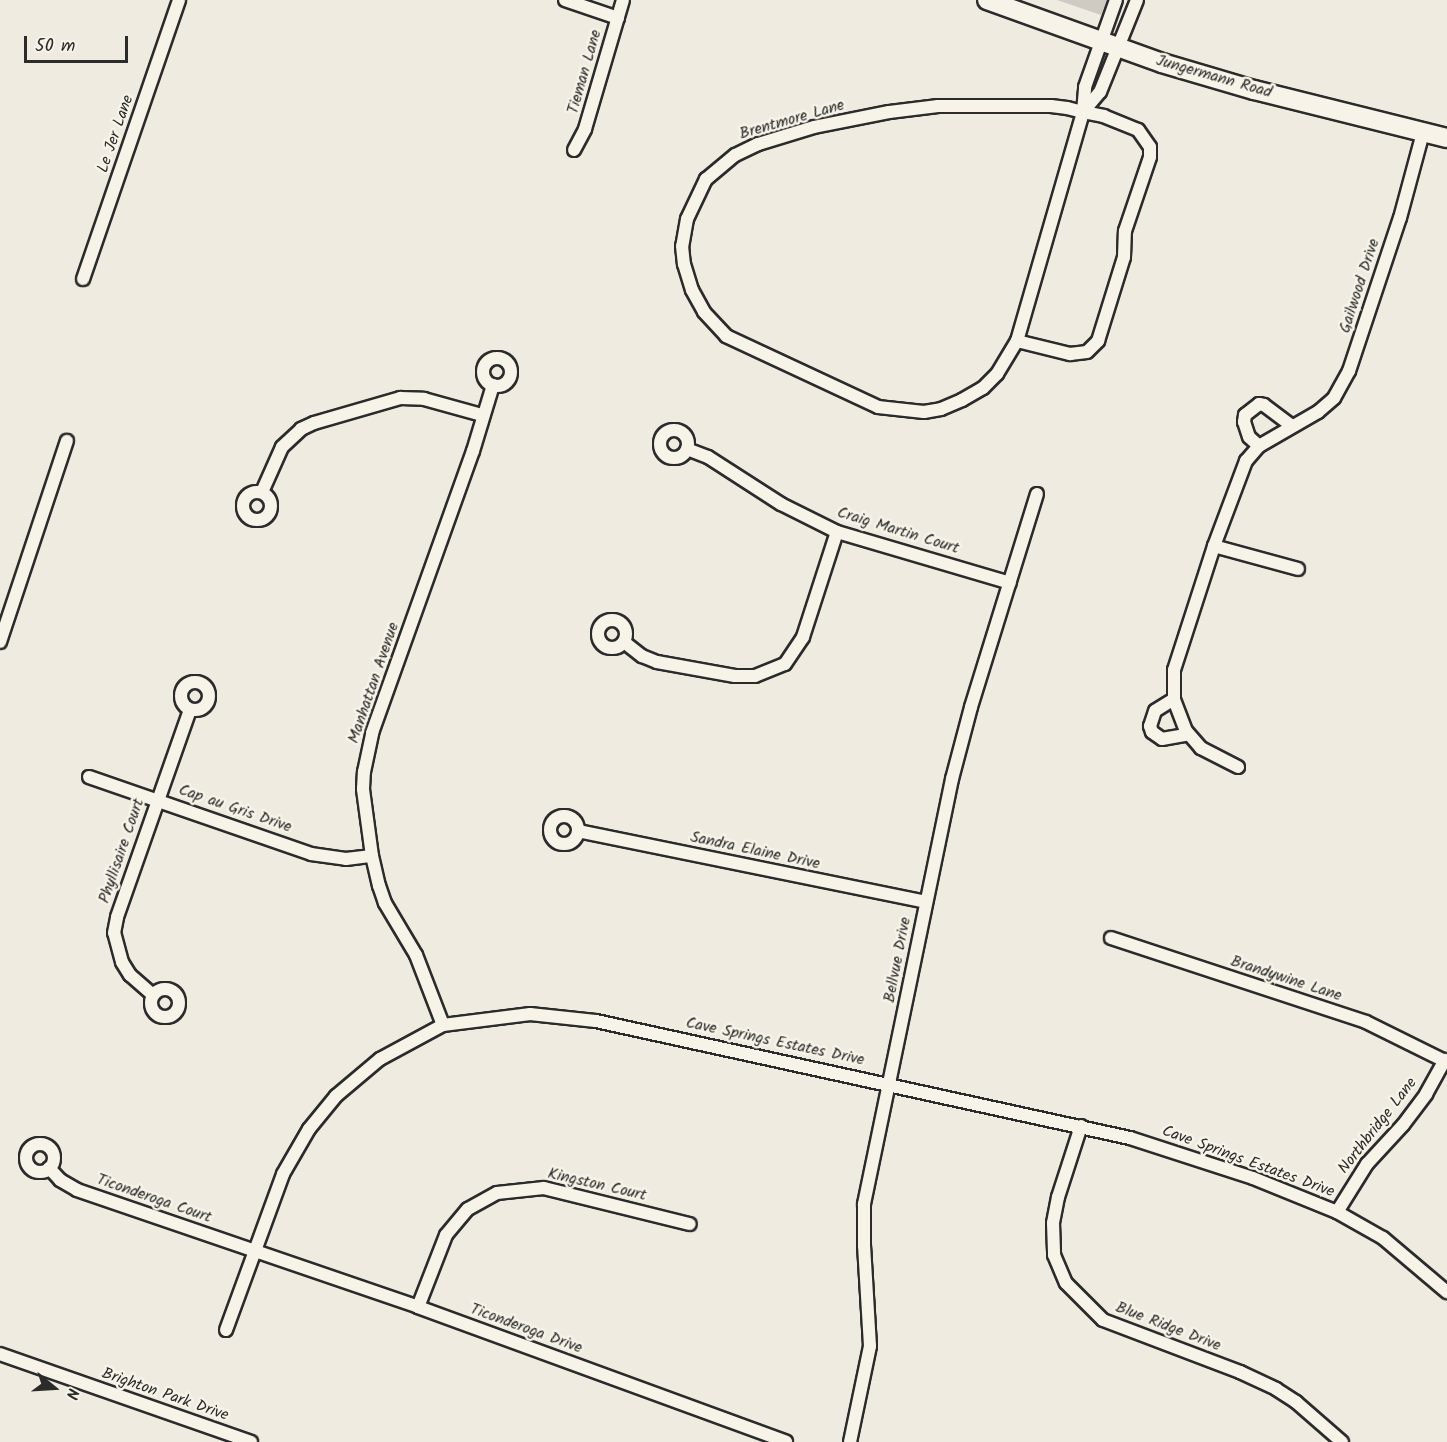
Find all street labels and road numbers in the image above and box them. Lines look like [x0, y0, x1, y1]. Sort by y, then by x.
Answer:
street label: Tieman Lane [564, 28, 606, 116]
street label: Jungermann Road [1154, 51, 1274, 103]
street label: Le Jer Lane [94, 93, 138, 175]
street label: Brentmore Lane [737, 96, 847, 144]
street label: Gailwood Drive [1336, 236, 1384, 336]
street label: Craig Martin Court [835, 503, 961, 559]
street label: Manhattan Avenue [344, 620, 404, 746]
street label: Cap au Gris Drive [176, 781, 294, 837]
street label: Phyllisaire Court [95, 796, 149, 906]
street label: Sandra Elaine Drive [689, 828, 821, 874]
street label: Bellvue Drive [880, 916, 916, 1004]
street label: Brandywine Lane [1228, 952, 1344, 1006]
street label: Cave Springs Estates Drive [684, 1014, 866, 1070]
street label: Northbridge Lane [1334, 1074, 1422, 1178]
street label: Cave Springs Estates Drive [1159, 1122, 1337, 1202]
street label: Kingston Court [546, 1164, 648, 1206]
street label: Ticonderoga Court [94, 1170, 214, 1228]
street label: Blue Ridge Drive [1113, 1298, 1223, 1356]
street label: Ticonderoga Drive [467, 1300, 585, 1358]
street label: Brighton Park Drive [99, 1364, 231, 1426]

